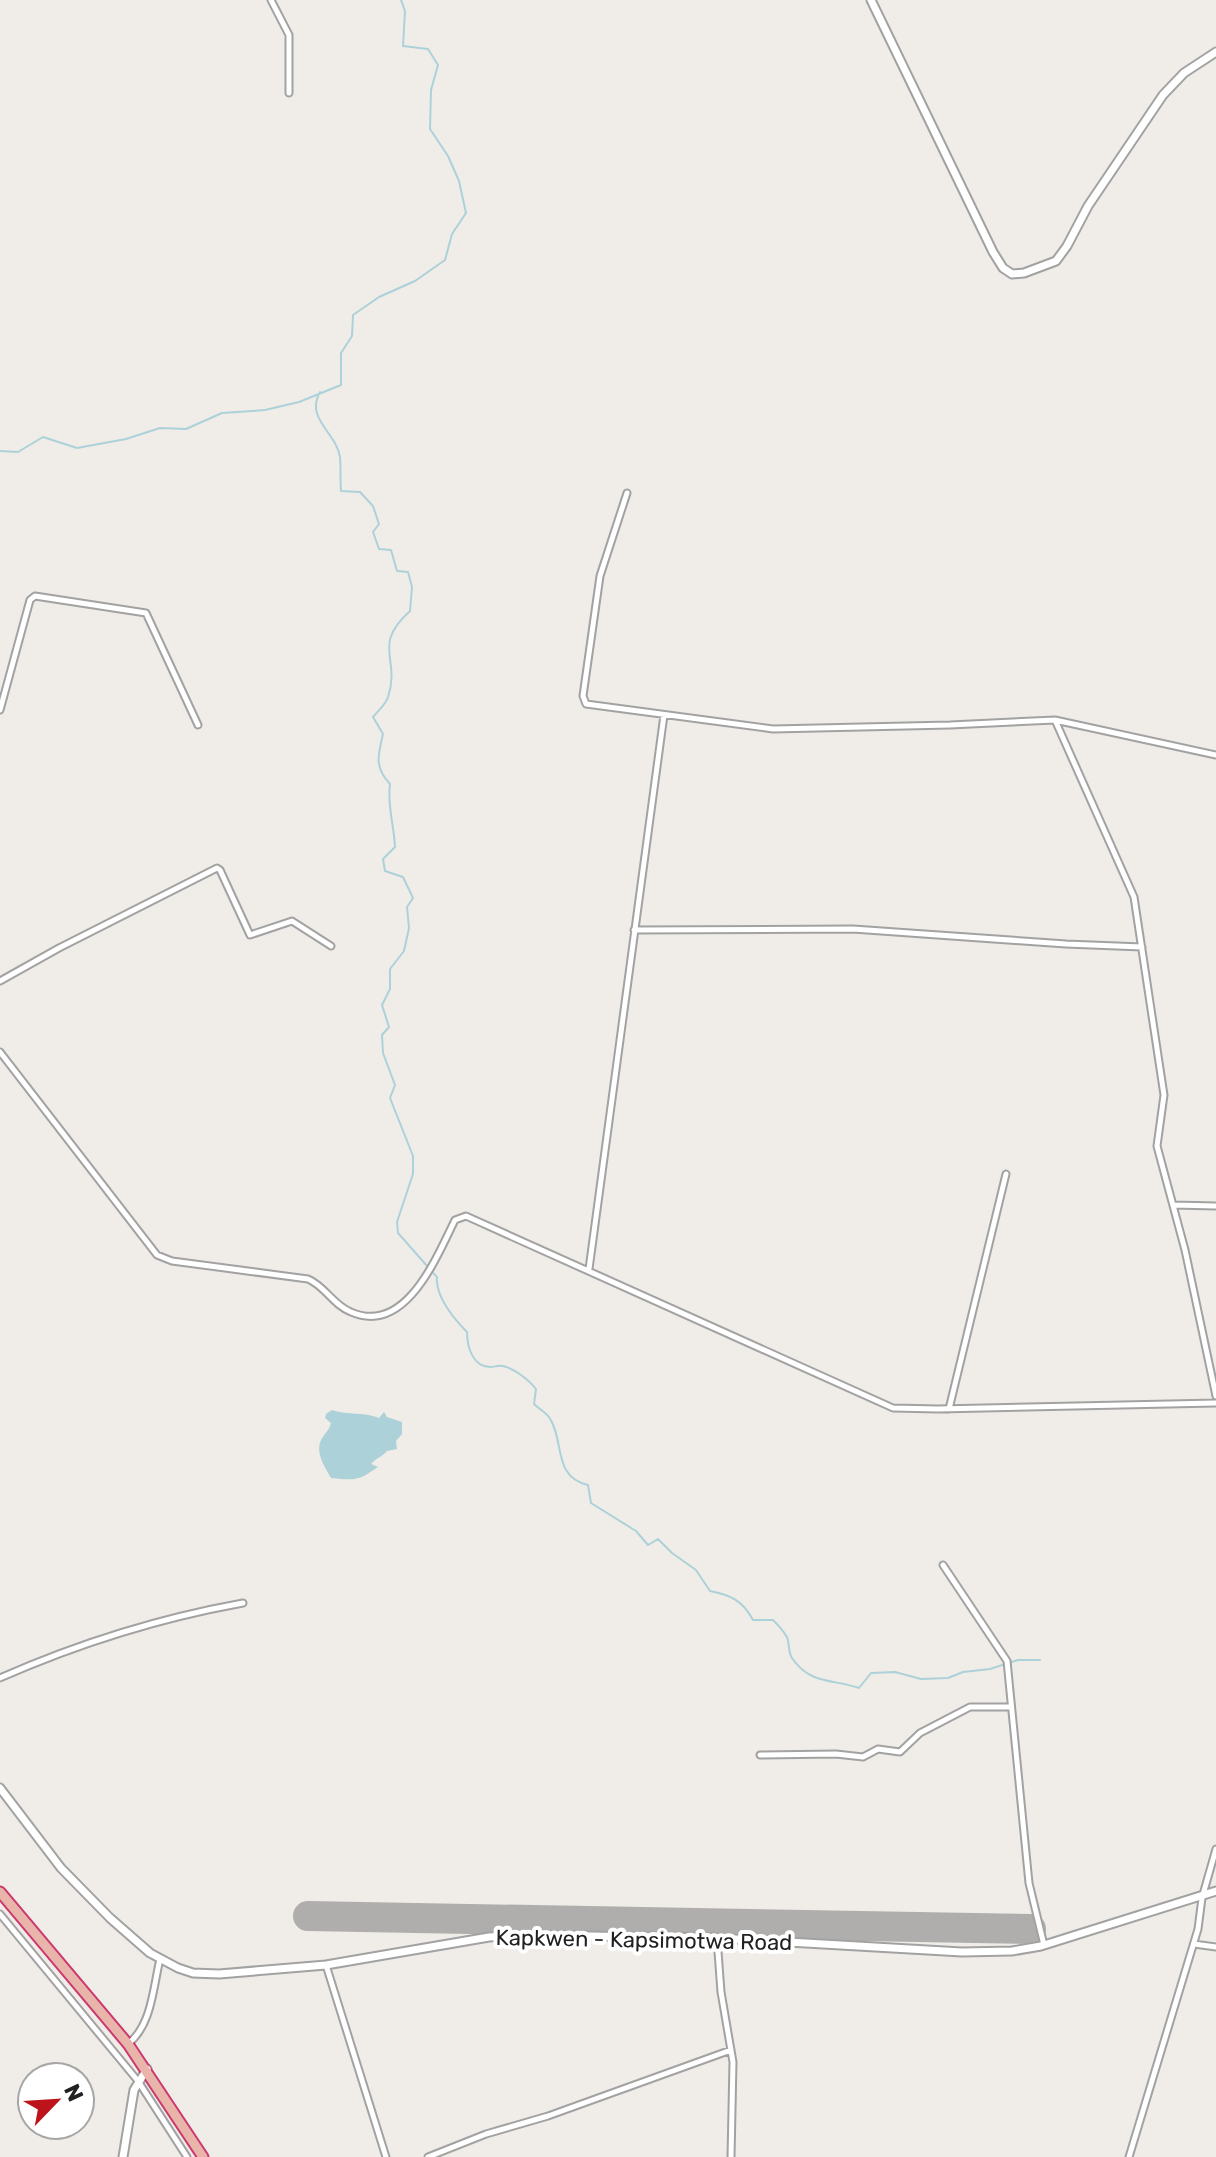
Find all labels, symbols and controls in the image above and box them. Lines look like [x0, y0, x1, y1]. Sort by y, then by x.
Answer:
street label: Kapkwen - Kapsimotwa Road [495, 1924, 793, 1956]
north arrow [16, 2061, 96, 2141]
text: N [58, 2080, 89, 2106]

